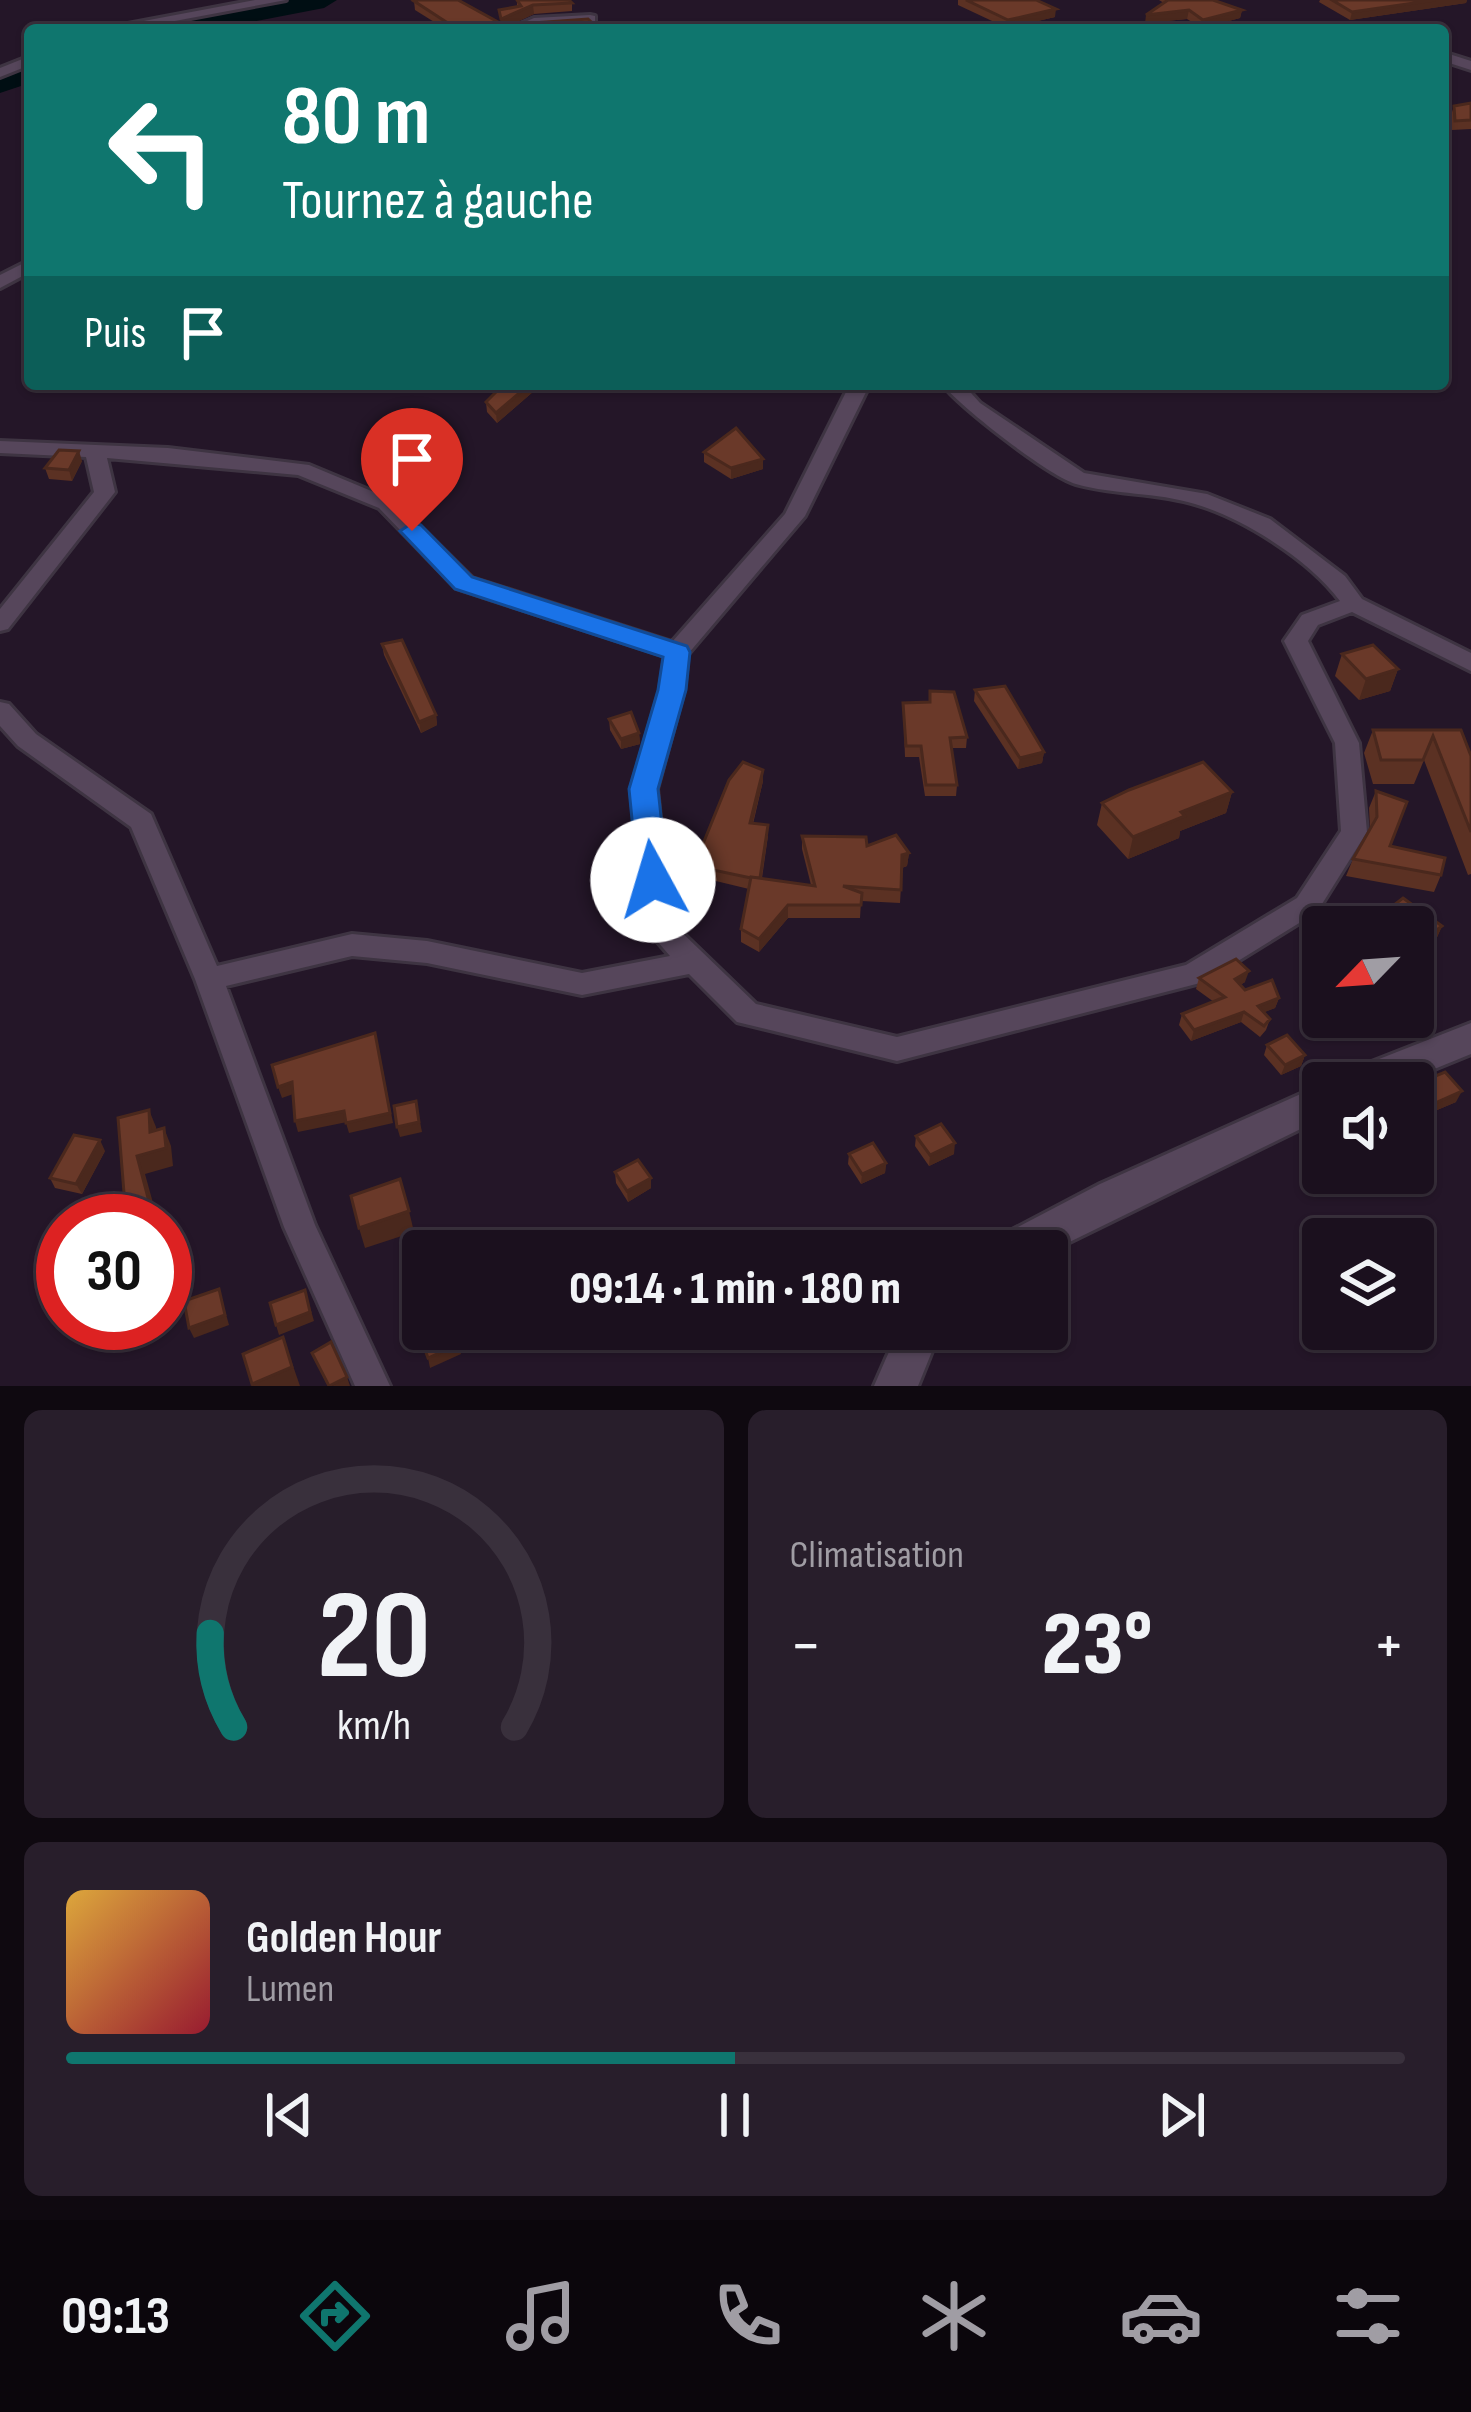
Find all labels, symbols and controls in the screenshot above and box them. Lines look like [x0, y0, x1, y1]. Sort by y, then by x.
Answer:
text: 80 m [282, 67, 430, 168]
icon: left [84, 72, 240, 228]
text: Tournez à gauche [282, 169, 594, 234]
icon: arrive [170, 300, 236, 366]
text: Puis [84, 306, 146, 361]
pin [361, 408, 463, 531]
icon: arrive [379, 426, 445, 492]
position arrow [590, 817, 716, 943]
north arrow [1302, 906, 1434, 1038]
map controls [1302, 906, 1434, 1350]
button: sound [1302, 1062, 1434, 1194]
speed limit sign: 30 [36, 1194, 192, 1350]
button: layers [1302, 1218, 1434, 1350]
text: 09:14 · 1 min · 180 m [569, 1262, 901, 1317]
text: Climatisation [790, 1532, 964, 1579]
text: 20 [317, 1564, 431, 1713]
text: 23° [1042, 1592, 1153, 1700]
text: − [790, 1607, 822, 1686]
text: + [1373, 1607, 1405, 1686]
text: km/h [337, 1700, 411, 1752]
text: Golden Hour [246, 1911, 441, 1966]
text: Lumen [246, 1966, 334, 2013]
icon: previous [256, 2082, 322, 2148]
icon: pause [702, 2082, 768, 2148]
icon: next [1149, 2082, 1215, 2148]
icon: directions [293, 2274, 377, 2358]
icon: music [499, 2274, 583, 2358]
icon: phone [706, 2274, 790, 2358]
icon: climate [912, 2274, 996, 2358]
icon: car [1119, 2274, 1203, 2358]
icon: filters [1326, 2274, 1410, 2358]
text: 09:13 [61, 2284, 170, 2349]

